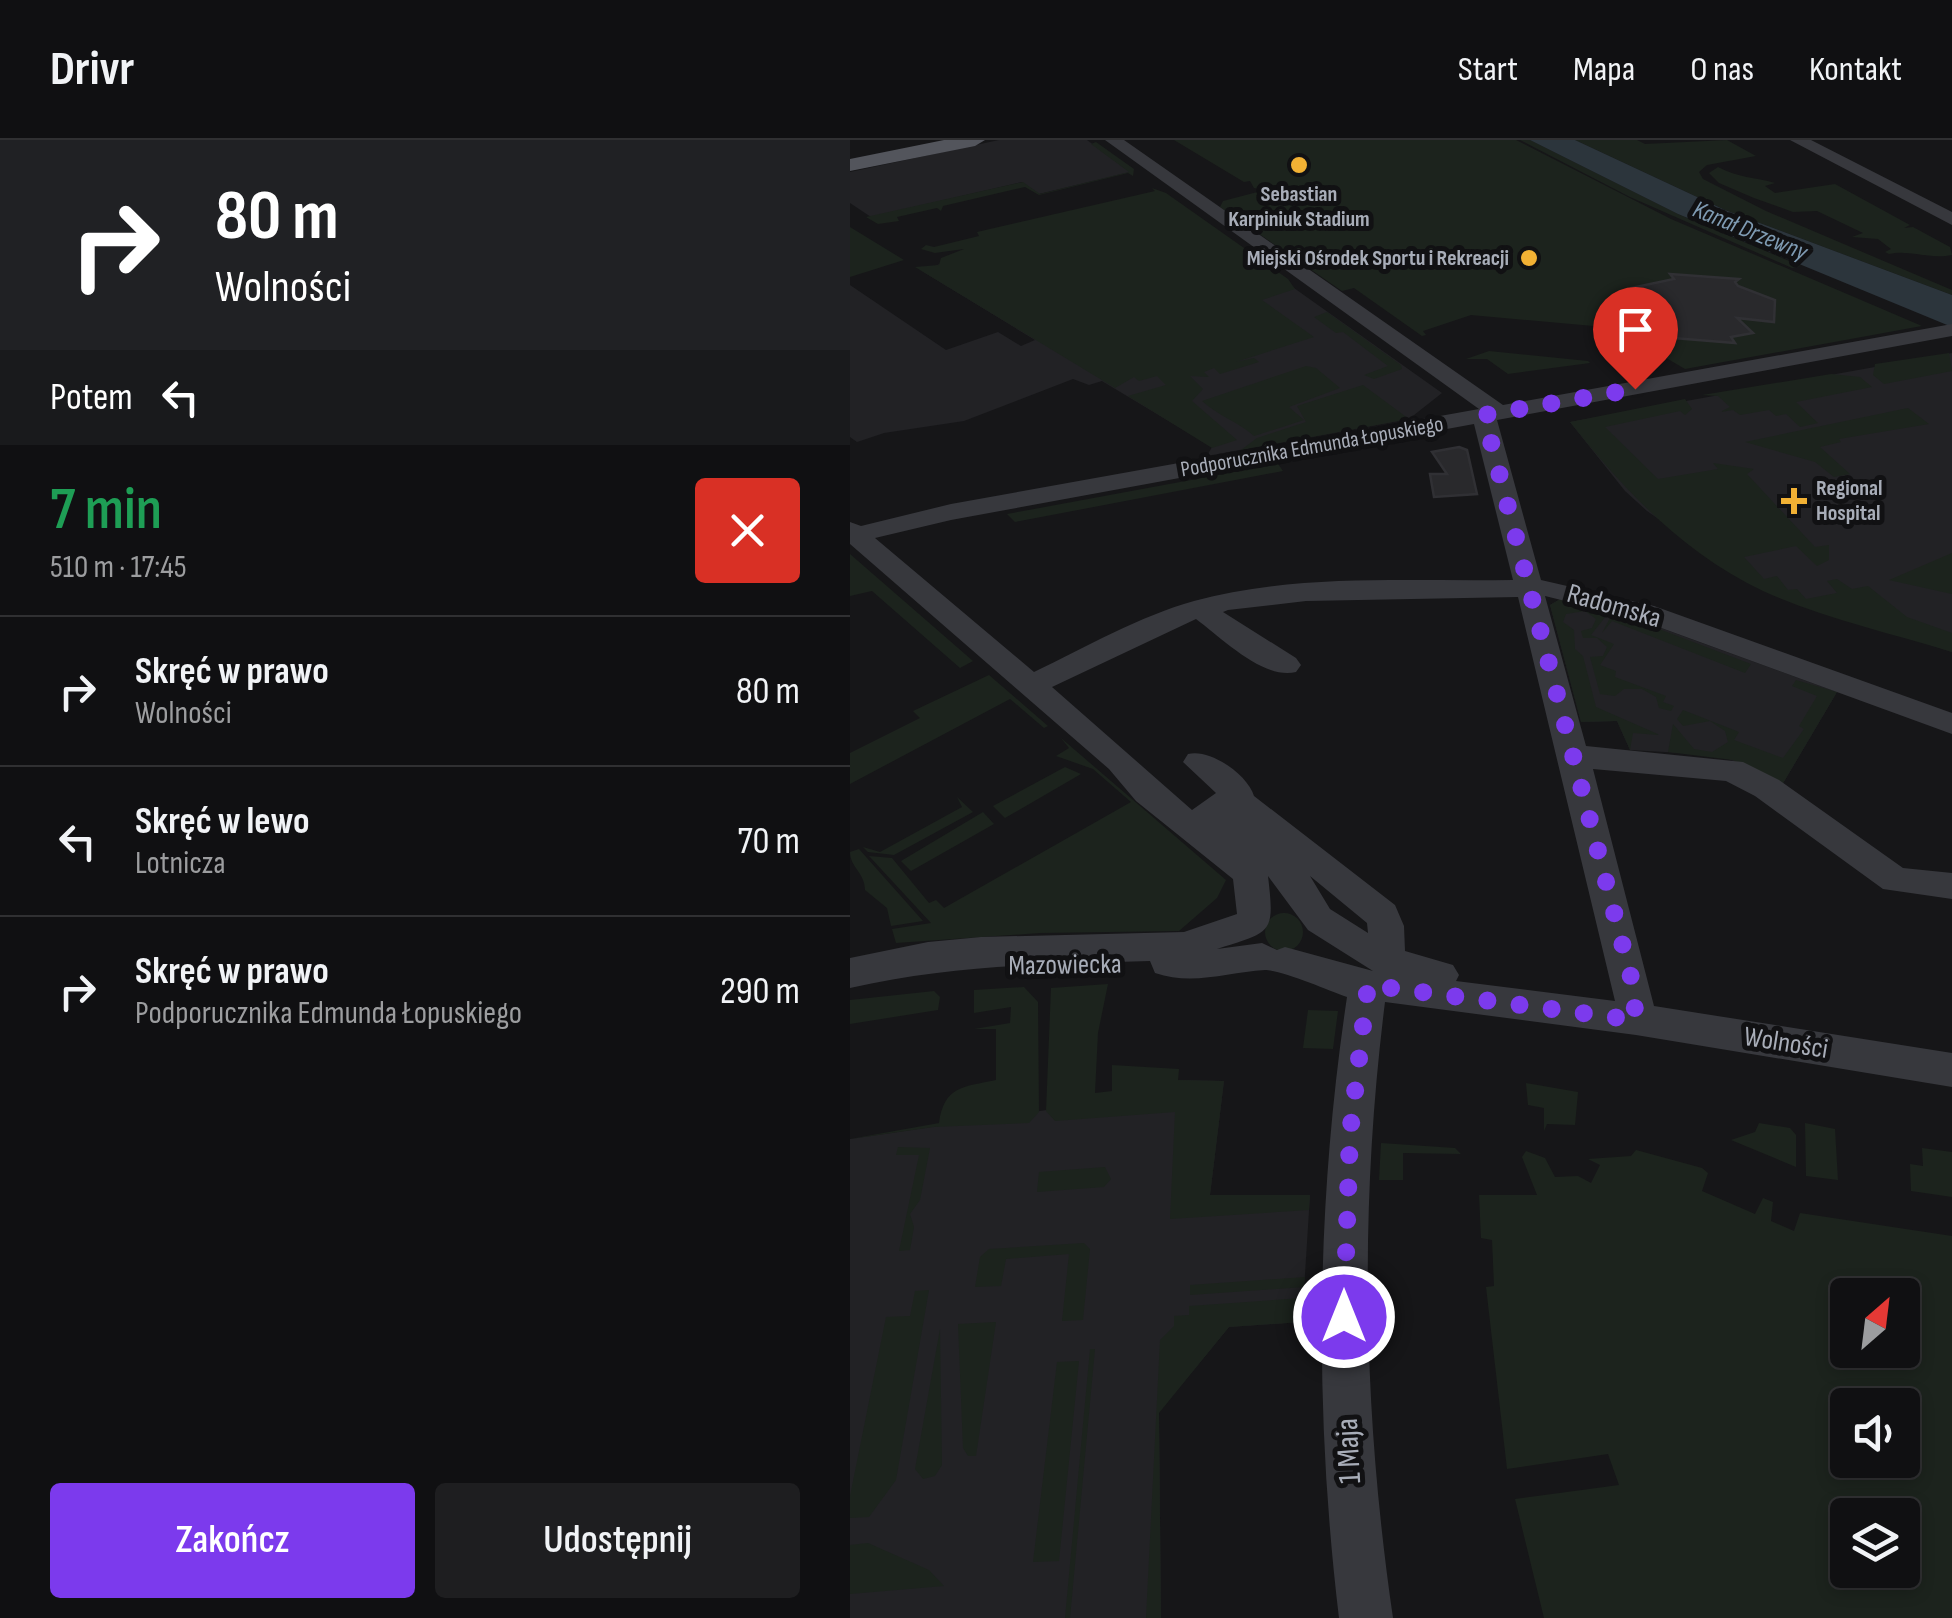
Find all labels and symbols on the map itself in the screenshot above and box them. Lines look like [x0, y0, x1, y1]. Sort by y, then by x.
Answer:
marker: Sebastian Karpiniuk Stadium [1288, 154, 1310, 176]
place label: Sebastian Karpiniuk Stadium [1228, 181, 1370, 233]
water label: Kanał Drzewny [1688, 194, 1813, 269]
place label: Miejski Ośrodek Sportu i Rekreacji [1247, 245, 1509, 272]
marker: Miejski Ośrodek Sportu i Rekreacji [1518, 247, 1540, 269]
pin [1593, 287, 1678, 390]
street label: Podporucznika Edmunda Łopuskiego [1179, 411, 1445, 483]
place label: Regional Hospital [1816, 475, 1883, 527]
marker: Regional Hospital [1781, 488, 1807, 514]
street label: Radomska [1563, 577, 1665, 635]
street label: Mazowiecka [1008, 948, 1122, 982]
street label: Wolności [1742, 1020, 1830, 1066]
position arrow [1292, 1265, 1396, 1369]
north arrow [1830, 1278, 1920, 1368]
street label: 1 Maja [1328, 1417, 1370, 1485]

